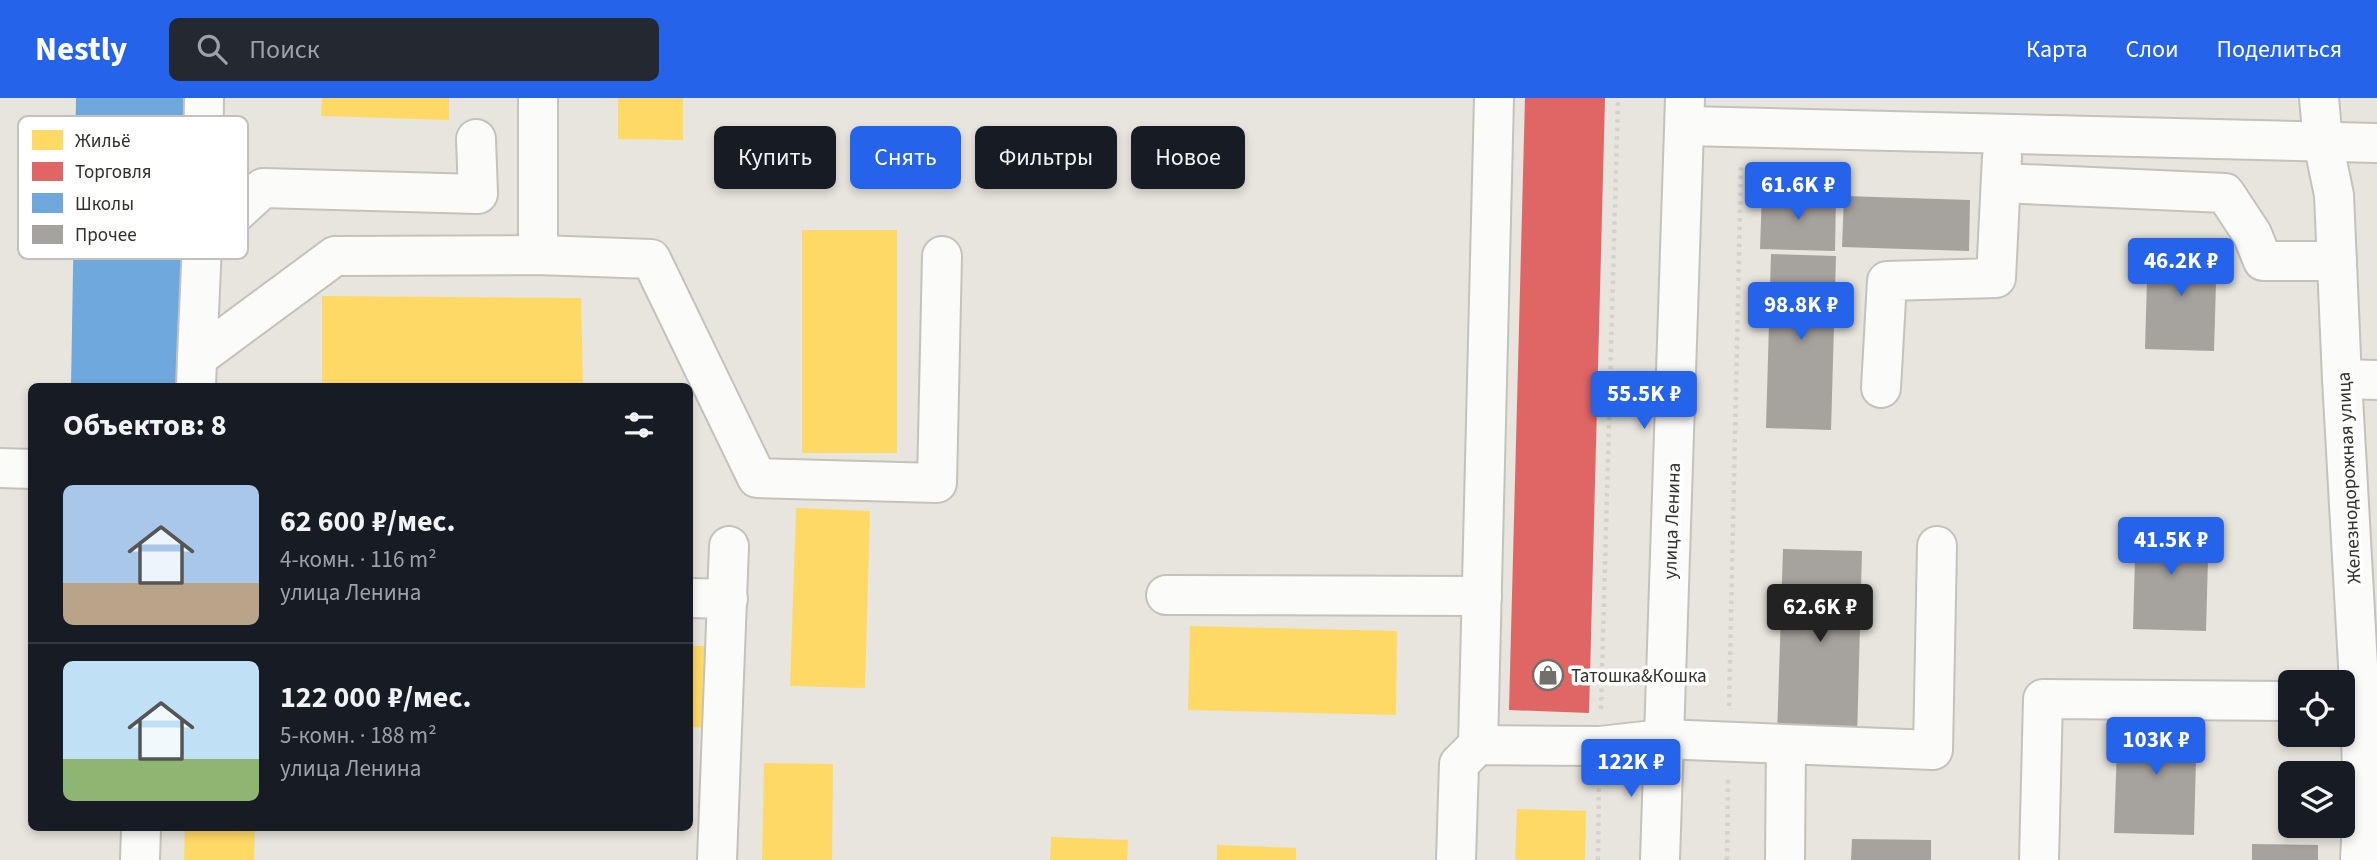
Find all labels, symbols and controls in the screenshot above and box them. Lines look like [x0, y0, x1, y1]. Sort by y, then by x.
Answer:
search box [169, 18, 659, 81]
text: Nestly [35, 26, 127, 73]
icon: search [193, 30, 231, 68]
text: Поиск [249, 31, 320, 68]
text: Карта [2026, 32, 2088, 67]
text: Слои [2126, 32, 2179, 67]
text: Поделиться [2217, 32, 2342, 67]
legend [18, 116, 248, 259]
chip: Купить [714, 126, 836, 189]
chip: Снять [850, 126, 961, 189]
chip: Фильтры [975, 126, 1117, 189]
chip: Новое [1131, 126, 1245, 189]
text: Жильё [75, 128, 130, 155]
text: Торговля [75, 159, 152, 186]
pin: 61.6K ₽ [1733, 162, 1863, 222]
text: 61.6K ₽ [1761, 168, 1835, 201]
text: Школы [75, 191, 134, 218]
text: Прочее [75, 222, 137, 249]
pin: 46.2K ₽ [2116, 238, 2246, 298]
text: 46.2K ₽ [2144, 244, 2218, 277]
pin: 98.8K ₽ [1736, 282, 1866, 342]
text: 98.8K ₽ [1764, 288, 1838, 321]
street label: Железнодорожная улица [2330, 371, 2369, 585]
pin: 55.5K ₽ [1579, 372, 1709, 431]
text: 55.5K ₽ [1607, 377, 1681, 410]
text: Объектов: 8 [63, 404, 227, 447]
icon: filters [620, 406, 658, 444]
street label: улица Ленина [1657, 462, 1688, 580]
text: 62 600 ₽/мес. [280, 500, 456, 543]
icon: home [119, 513, 203, 597]
pin: 41.5K ₽ [2106, 518, 2236, 577]
text: 41.5K ₽ [2134, 523, 2208, 556]
text: 4-комн. · 116 m² [280, 543, 437, 576]
text: улица Ленина [280, 576, 421, 609]
pin: 62.6K ₽ [1755, 584, 1885, 644]
text: 62.6K ₽ [1783, 590, 1857, 623]
shop icon: Татошка&Кошка [1531, 658, 1565, 692]
place label: Татошка&Кошка [1571, 663, 1707, 690]
map controls [2278, 670, 2355, 838]
button: locate [2278, 670, 2355, 747]
text: 122 000 ₽/мес. [280, 676, 471, 719]
icon: home [119, 689, 203, 773]
pin: 103K ₽ [2099, 718, 2213, 777]
text: 5-комн. · 188 m² [280, 719, 437, 752]
text: 103K ₽ [2122, 723, 2190, 756]
pin: 122K ₽ [1574, 740, 1688, 799]
text: 122K ₽ [1597, 745, 1665, 778]
text: улица Ленина [280, 752, 421, 785]
button: layers [2278, 761, 2355, 838]

